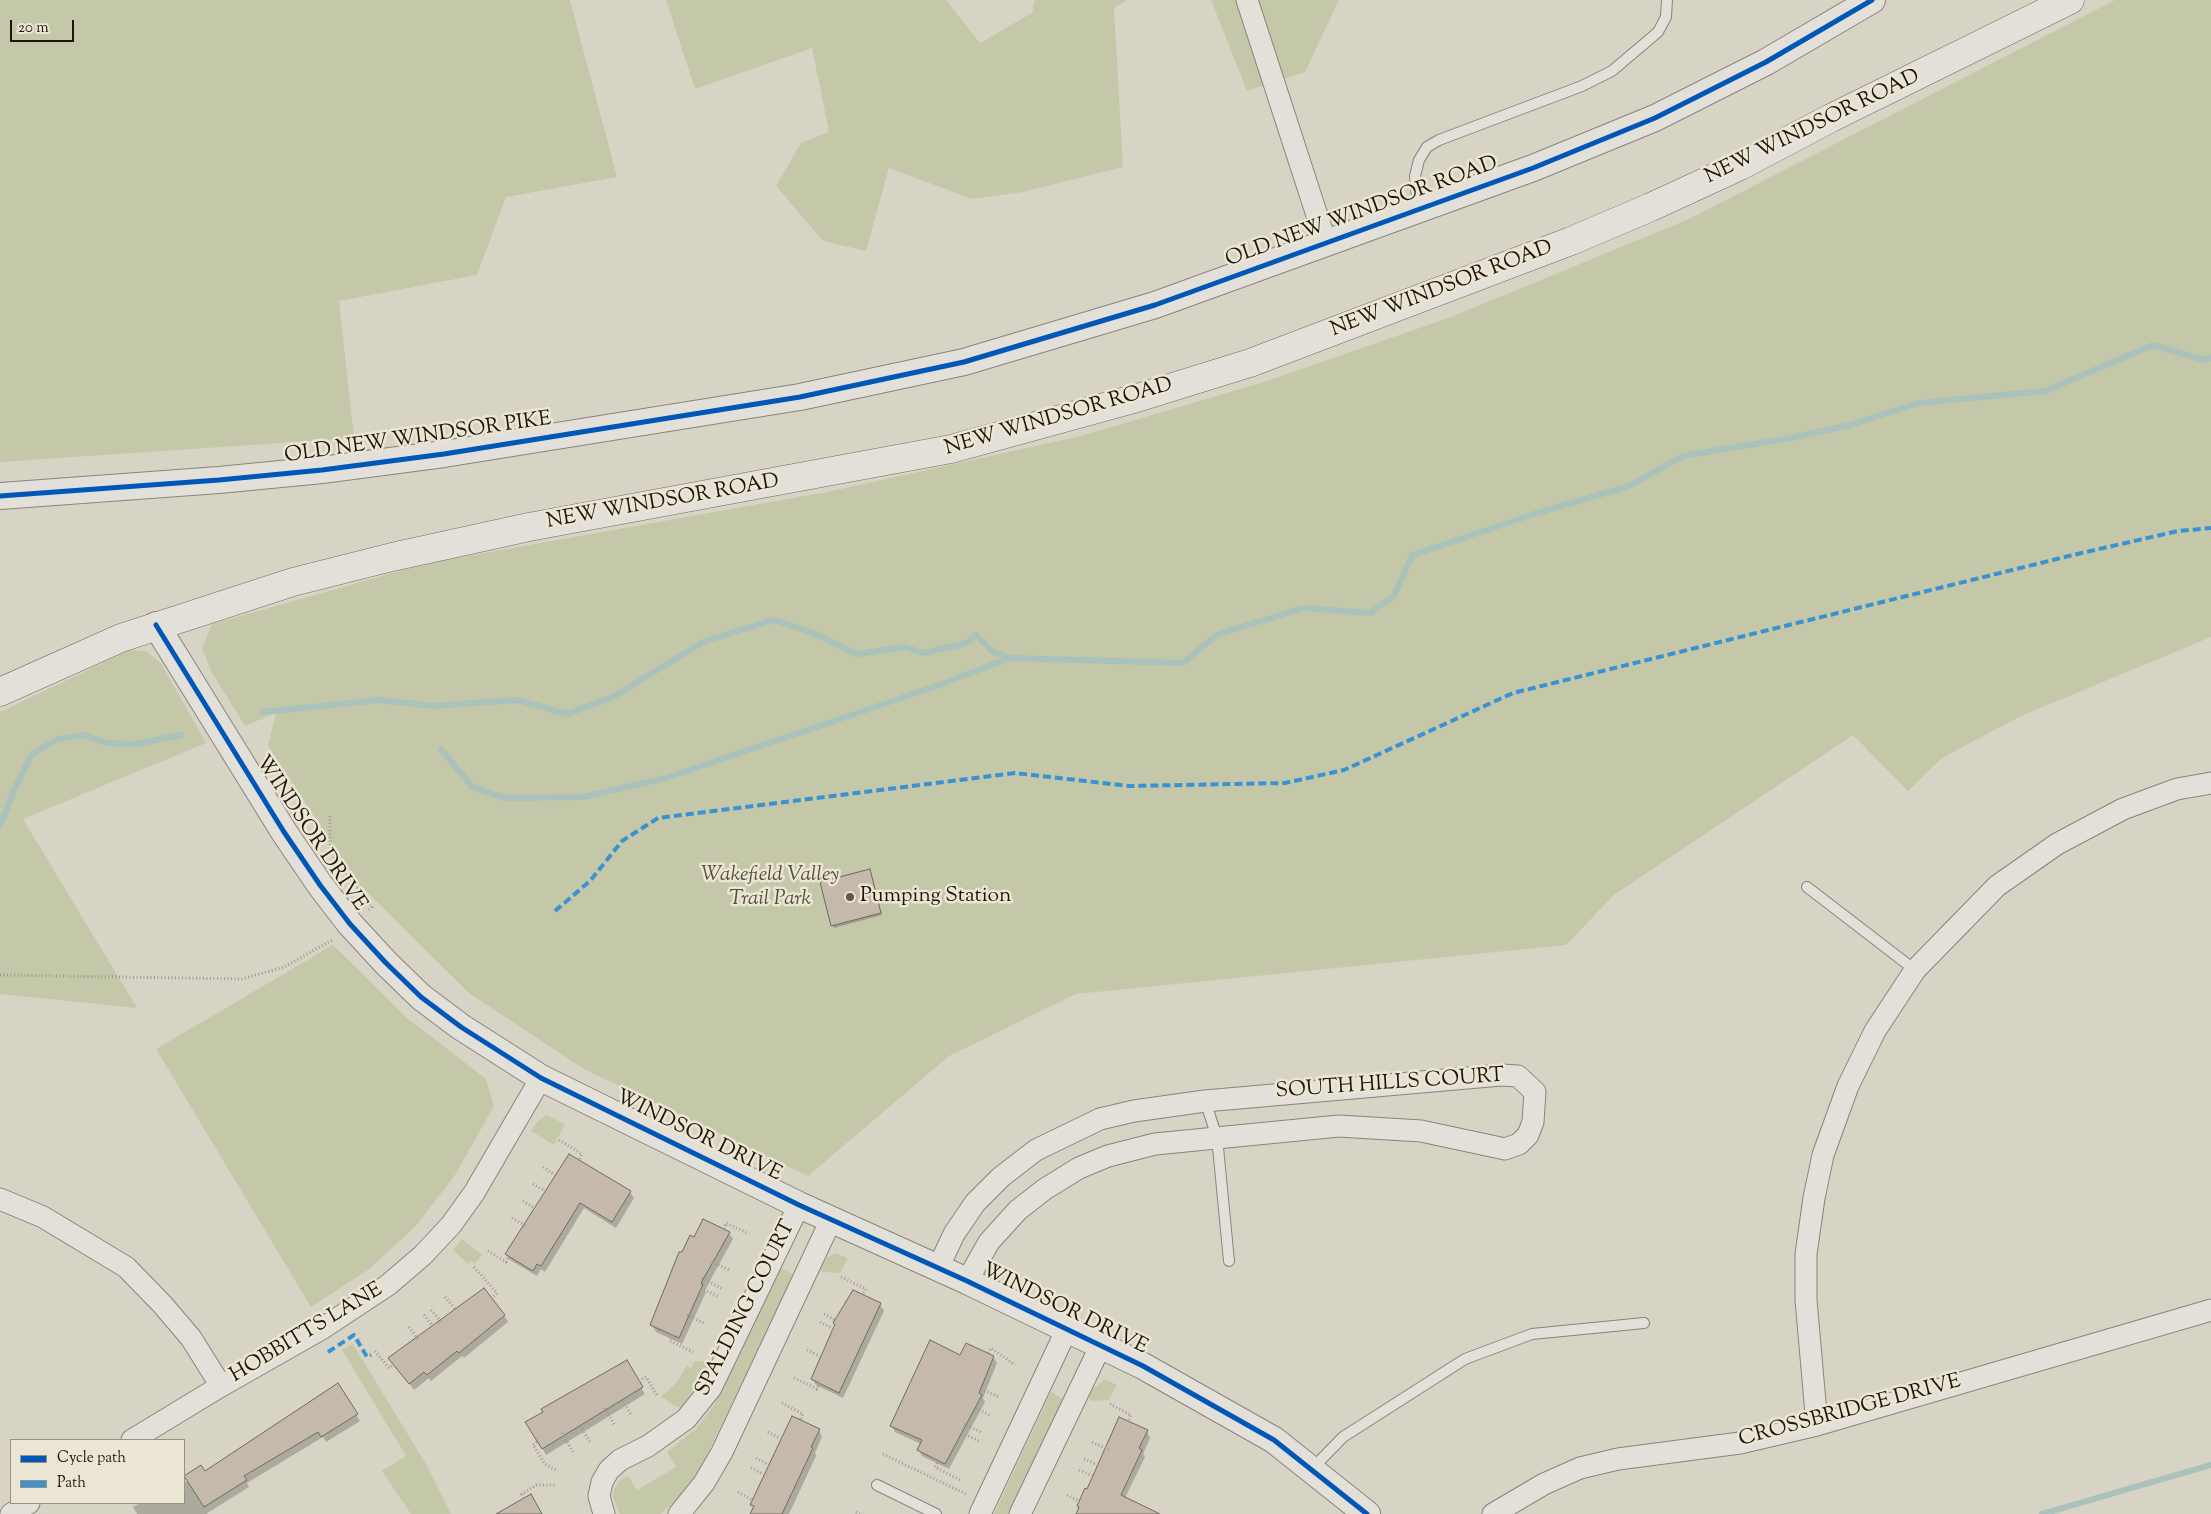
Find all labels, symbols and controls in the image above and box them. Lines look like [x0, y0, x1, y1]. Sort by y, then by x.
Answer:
scale bar [12, 10, 76, 42]
text: 20 m [18, 18, 49, 39]
street label: NEW WINDSOR ROAD [1701, 65, 1925, 191]
street label: OLD NEW WINDSOR ROAD [1223, 152, 1501, 274]
street label: NEW WINDSOR ROAD [1327, 236, 1557, 344]
street label: NEW WINDSOR ROAD [942, 373, 1176, 463]
street label: OLD NEW WINDSOR PIKE [283, 408, 553, 470]
street label: NEW WINDSOR ROAD [545, 470, 781, 536]
street label: WINDSOR DRIVE [249, 752, 371, 916]
park label: Wakefield Valley Trail Park [701, 863, 839, 913]
place label: Pumping Station [860, 884, 1011, 910]
marker: Pumping Station [844, 891, 856, 903]
street label: SOUTH HILLS COURT [1275, 1064, 1505, 1106]
street label: WINDSOR DRIVE [611, 1086, 785, 1188]
street label: SPALDING COURT [692, 1217, 802, 1401]
street label: WINDSOR DRIVE [977, 1259, 1151, 1361]
street label: HOBBITTS LANE [226, 1279, 388, 1389]
street label: CROSSBRIDGE DRIVE [1736, 1370, 1964, 1454]
legend [10, 1439, 185, 1504]
text: Cycle path [57, 1448, 126, 1469]
text: Path [57, 1473, 86, 1494]

